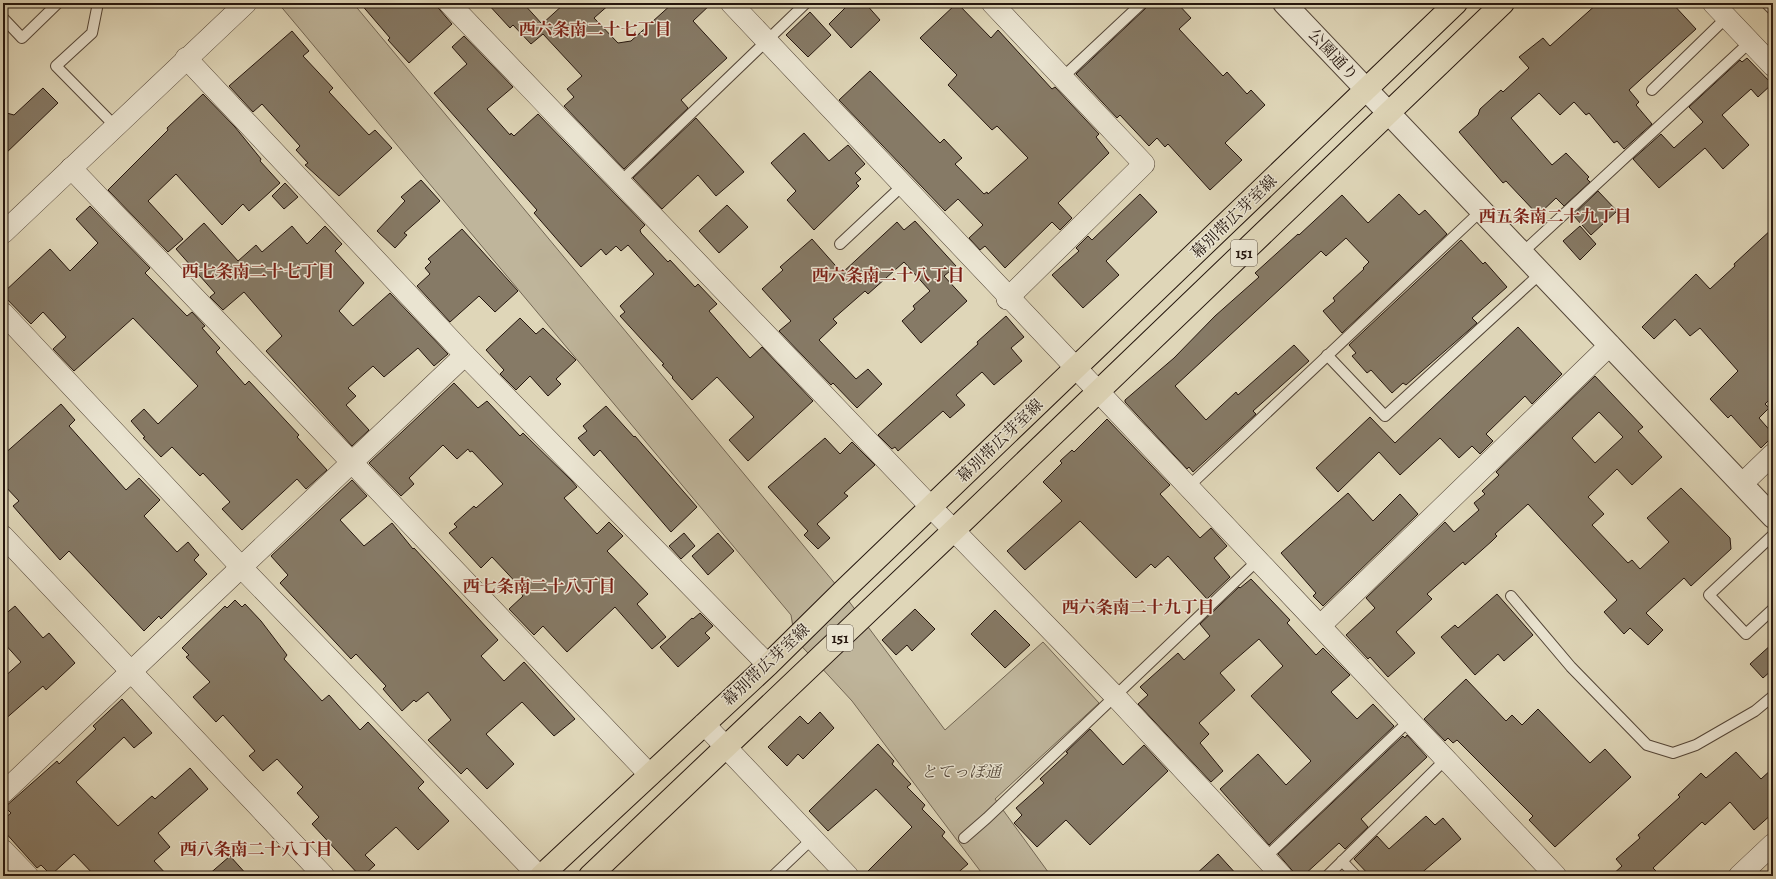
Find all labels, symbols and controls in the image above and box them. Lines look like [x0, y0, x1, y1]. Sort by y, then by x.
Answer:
district label: 西六条南二十七丁目 [519, 18, 672, 41]
street label: 公園通り [1303, 24, 1363, 86]
street label: 幕別帯広芽室線 [1186, 170, 1282, 264]
district label: 西五条南二十九丁目 [1479, 205, 1632, 228]
road number: 151 [1231, 240, 1257, 266]
district label: 西七条南二十七丁目 [182, 260, 335, 283]
district label: 西六条南二十八丁目 [812, 264, 965, 287]
street label: 幕別帯広芽室線 [952, 394, 1048, 488]
district label: 西七条南二十八丁目 [463, 575, 616, 598]
district label: 西六条南二十九丁目 [1062, 596, 1215, 619]
street label: 幕別帯広芽室線 [718, 619, 814, 711]
road number: 151 [827, 625, 853, 651]
park label: とてっぽ通 [921, 761, 1003, 783]
district label: 西八条南二十八丁目 [180, 838, 333, 861]

